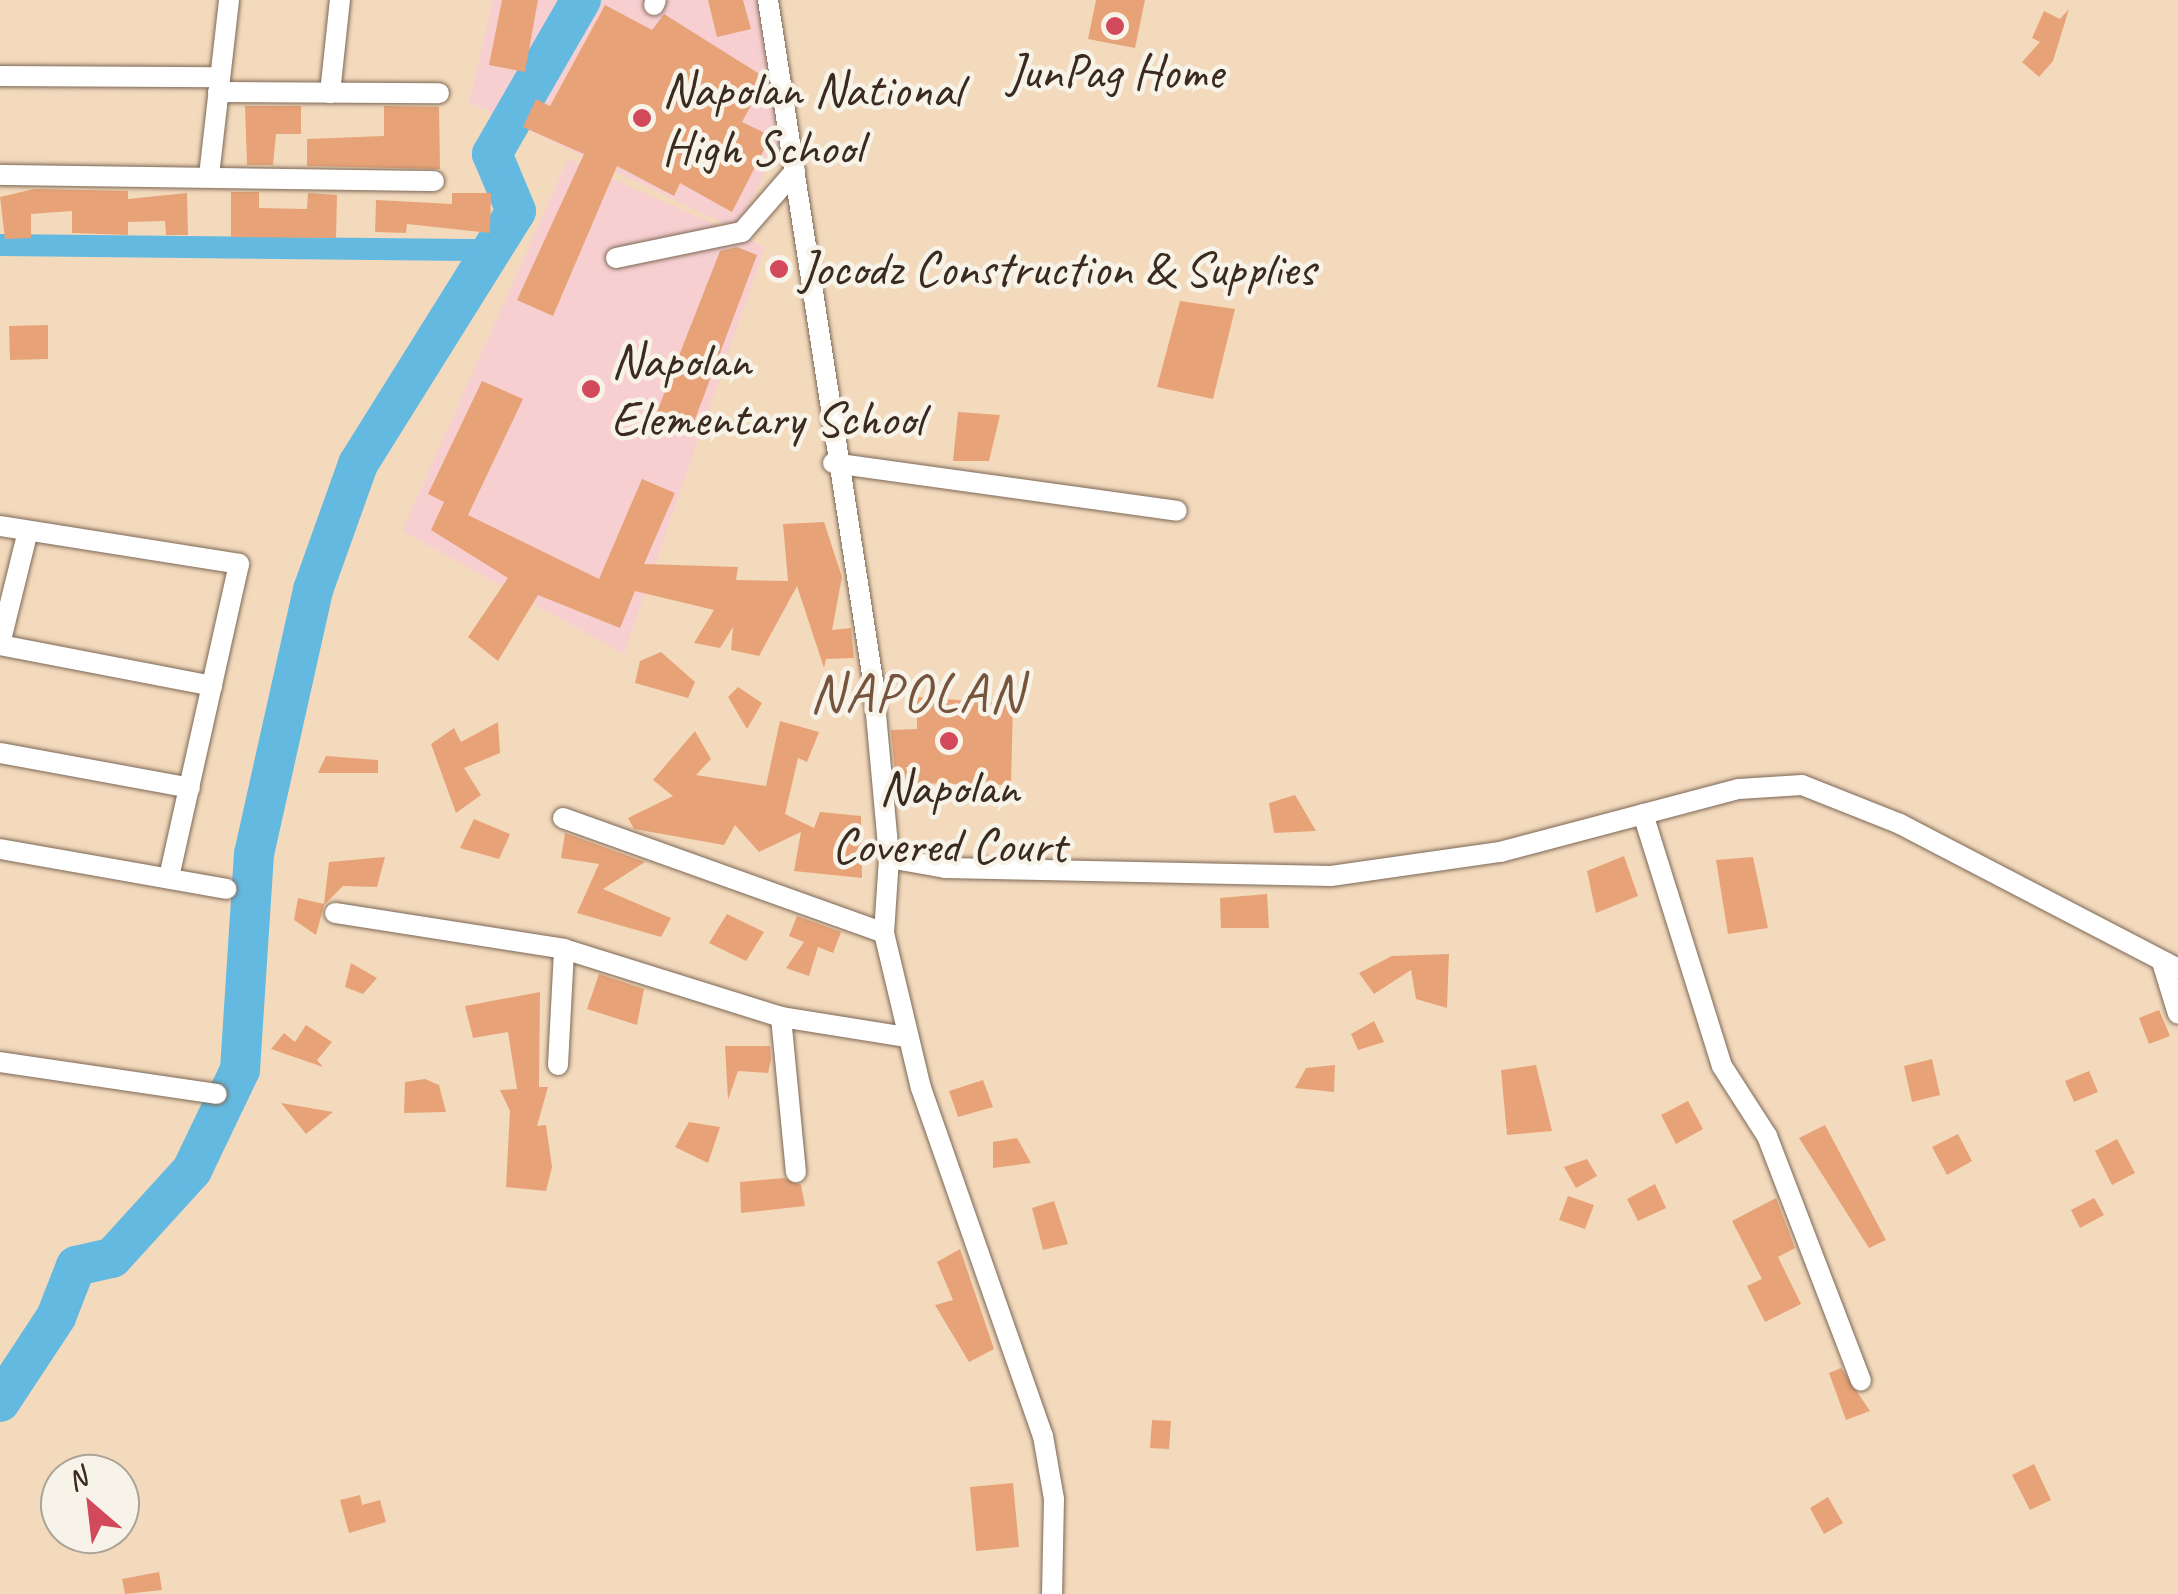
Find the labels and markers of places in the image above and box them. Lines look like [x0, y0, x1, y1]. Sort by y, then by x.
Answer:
marker: JunPag Home [1104, 15, 1126, 37]
place label: JunPag Home [1007, 42, 1223, 102]
place label: Napolan National High School [662, 59, 962, 176]
marker: Napolan National High School [631, 107, 653, 129]
place label: Jocodz Construction & Supplies [799, 239, 1315, 299]
marker: Jocodz Construction & Supplies [768, 258, 790, 280]
place label: Napolan Elementary School [611, 330, 923, 448]
marker: Napolan Elementary School [580, 378, 602, 400]
marker: Napolan Covered Court [938, 730, 960, 752]
place label: Napolan Covered Court [832, 757, 1066, 874]

